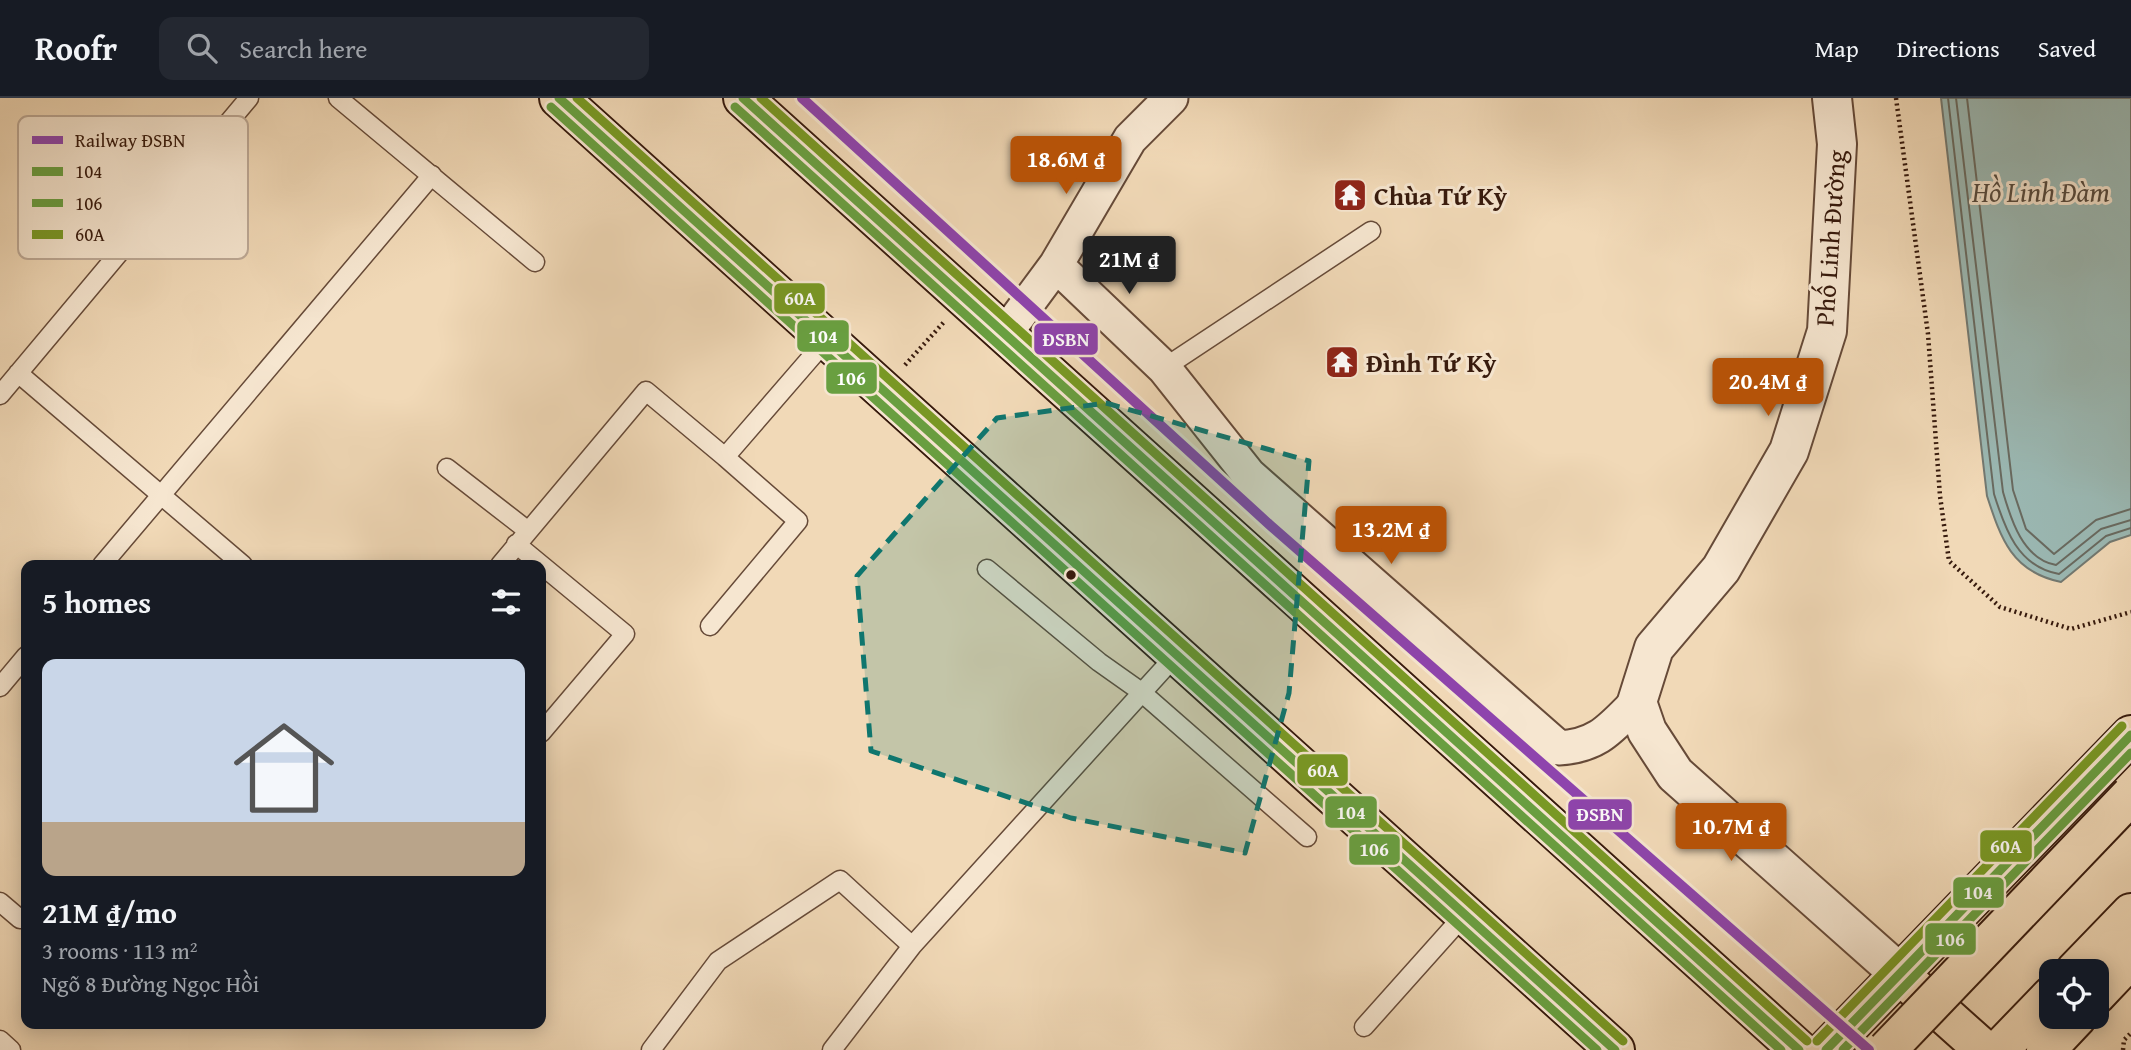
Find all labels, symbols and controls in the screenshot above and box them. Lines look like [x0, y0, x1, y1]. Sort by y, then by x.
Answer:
search box [159, 17, 649, 80]
text: Roofr [35, 24, 117, 72]
icon: search [183, 29, 221, 67]
text: Search here [239, 29, 368, 68]
text: Map [1815, 31, 1859, 66]
text: Directions [1897, 31, 2000, 66]
text: Saved [2038, 31, 2096, 66]
legend [18, 116, 248, 259]
text: Railway ĐSBN [75, 126, 185, 154]
pin: 18.6M ₫ [1001, 136, 1131, 196]
text: 18.6M ₫ [1026, 142, 1106, 175]
street label: Phố Linh Đường [1804, 148, 1856, 327]
text: 104 [75, 157, 102, 185]
water label: Hồ Linh Đàm [1971, 171, 2110, 212]
temple icon: Chùa Tứ Kỳ [1331, 176, 1369, 214]
place label: Chùa Tứ Kỳ [1374, 176, 1508, 215]
text: 106 [75, 189, 102, 217]
text: 60A [75, 220, 105, 248]
pin: 21M ₫ [1080, 236, 1178, 296]
text: 21M ₫ [1099, 242, 1159, 275]
line badge: 60A [773, 282, 826, 315]
text: 60A [784, 284, 816, 312]
line badge: 104 [796, 319, 850, 353]
text: 104 [808, 322, 838, 350]
line badge: ĐSBN [1033, 322, 1099, 356]
text: ĐSBN [1043, 325, 1090, 353]
temple icon: Đình Tứ Kỳ [1323, 343, 1361, 381]
place label: Đình Tứ Kỳ [1366, 343, 1497, 382]
pin: 20.4M ₫ [1703, 358, 1833, 418]
line badge: 106 [825, 361, 878, 395]
text: 106 [836, 364, 866, 392]
text: 20.4M ₫ [1728, 364, 1808, 397]
pin: 13.2M ₫ [1326, 506, 1456, 566]
text: 13.2M ₫ [1351, 512, 1431, 545]
unlabelled marker [1064, 568, 1078, 582]
text: 5 homes [42, 580, 151, 624]
icon: filters [487, 583, 525, 621]
icon: home [221, 705, 347, 831]
line badge: 60A [1296, 753, 1349, 787]
text: 60A [1307, 756, 1339, 784]
line badge: 104 [1324, 795, 1378, 829]
text: 104 [1336, 798, 1366, 826]
line badge: ĐSBN [1567, 798, 1633, 831]
text: ĐSBN [1577, 800, 1624, 828]
pin: 10.7M ₫ [1666, 804, 1796, 863]
text: 10.7M ₫ [1691, 809, 1771, 842]
line badge: 60A [1979, 829, 2033, 863]
text: 60A [1990, 832, 2022, 860]
line badge: 106 [1348, 833, 1401, 866]
text: 106 [1359, 835, 1389, 863]
line badge: 104 [1952, 876, 2005, 909]
text: 104 [1963, 878, 1993, 906]
text: 21M ₫/mo [42, 890, 177, 934]
line badge: 106 [1924, 922, 1977, 956]
text: 106 [1935, 925, 1965, 953]
text: 3 rooms · 113 m² [42, 934, 197, 967]
map controls [2039, 959, 2109, 1029]
button: locate [2039, 959, 2109, 1029]
text: Ngõ 8 Đường Ngọc Hồi [42, 967, 259, 1000]

